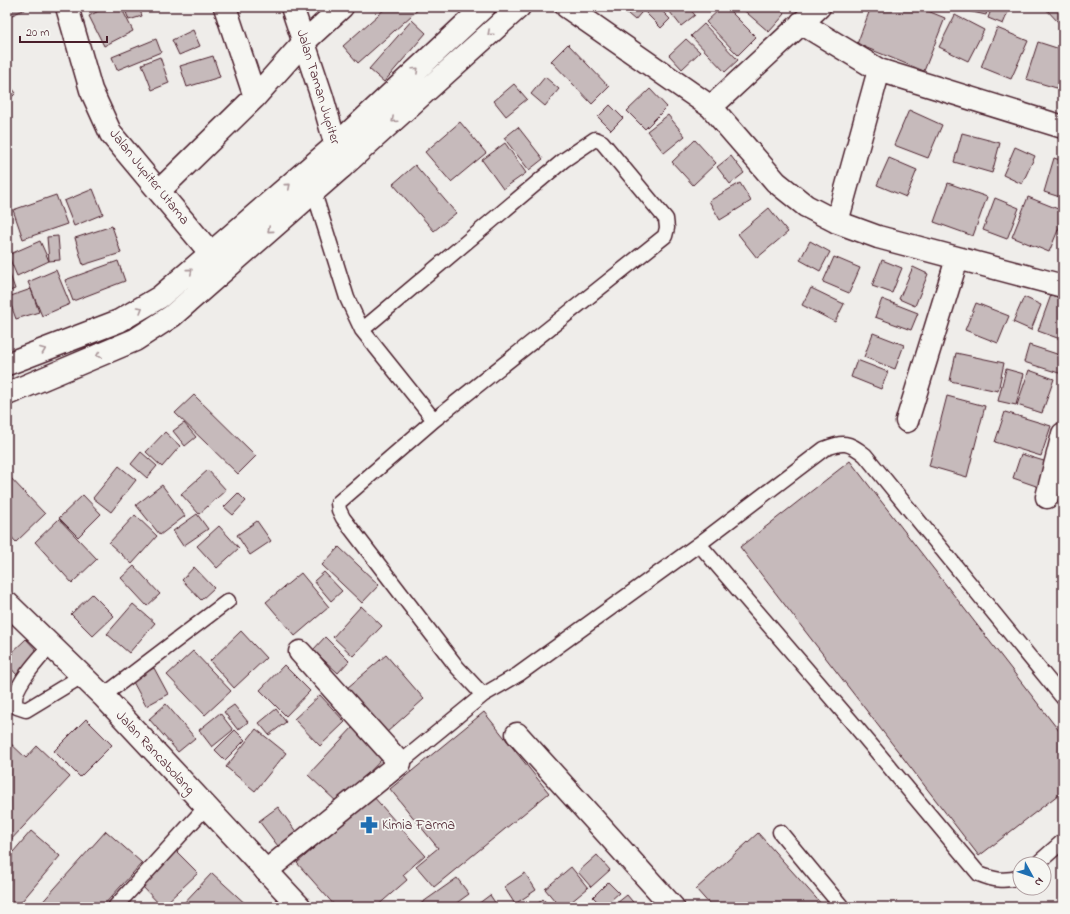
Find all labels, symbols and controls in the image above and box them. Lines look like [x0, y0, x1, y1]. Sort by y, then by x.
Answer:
scale bar [20, 18, 107, 44]
text: 20 m [26, 24, 49, 42]
street label: Jalan Taman Jupiter [291, 27, 346, 148]
one-way arrow [487, 28, 495, 36]
one-way arrow [411, 68, 419, 75]
one-way arrow [391, 116, 398, 123]
street label: Jalan Jupiter Utama [104, 125, 194, 229]
one-way arrow [283, 183, 291, 191]
one-way arrow [268, 225, 275, 232]
one-way arrow [185, 268, 192, 275]
one-way arrow [136, 306, 143, 314]
one-way arrow [40, 347, 47, 355]
one-way arrow [96, 351, 103, 359]
street label: Jalan Rancabolang [110, 706, 200, 800]
pharmacy icon: Kimia Farma [359, 815, 379, 835]
place label: Kimia Farma [382, 815, 455, 836]
north arrow [1012, 856, 1052, 896]
text: N [1030, 874, 1047, 890]

